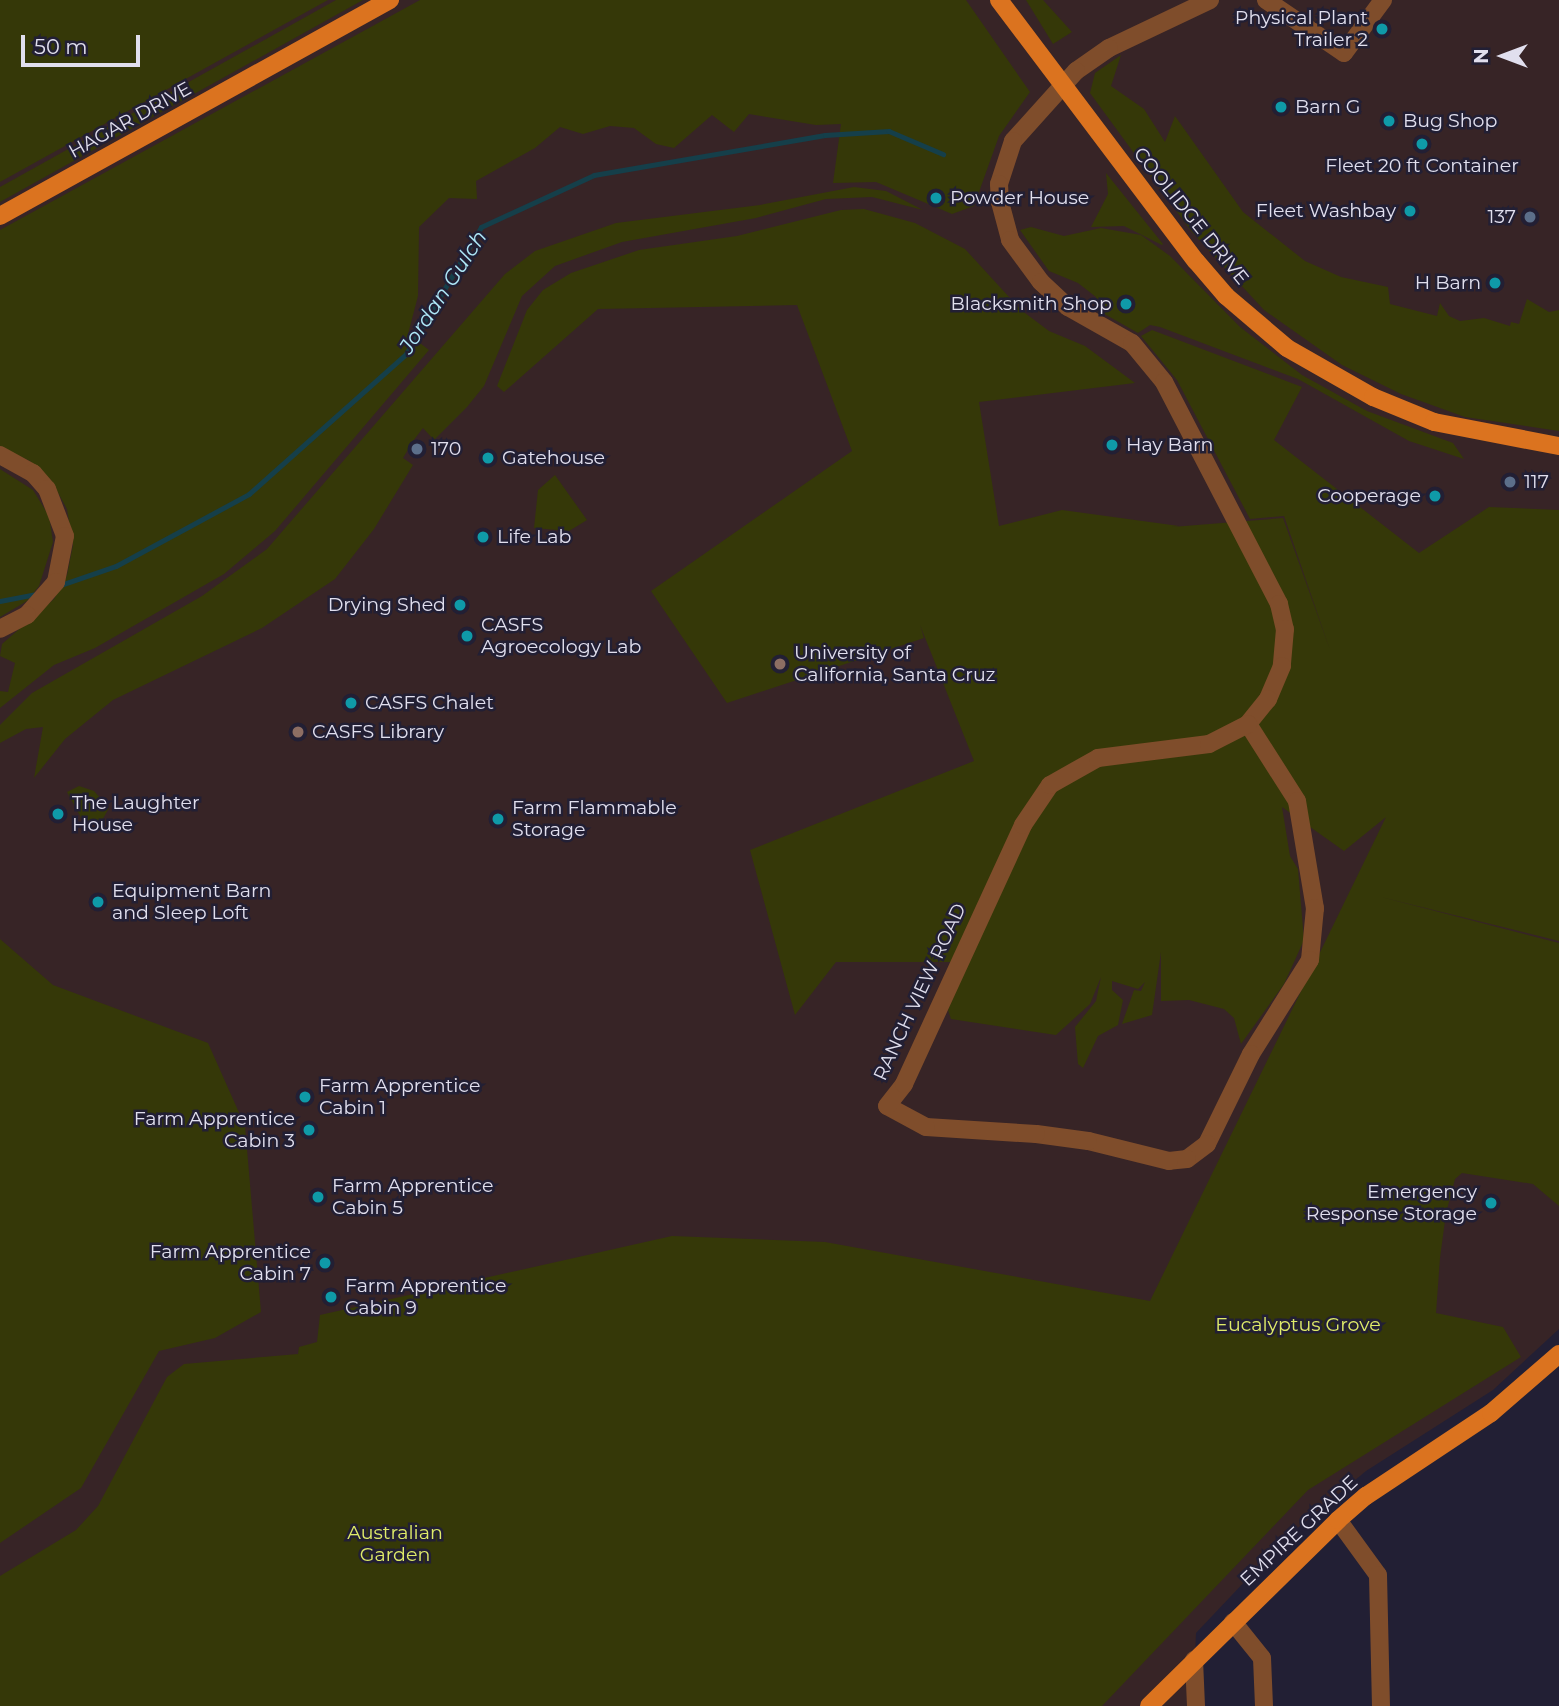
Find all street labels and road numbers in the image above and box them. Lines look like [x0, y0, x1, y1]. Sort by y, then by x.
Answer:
street label: HAGAR DRIVE [65, 77, 195, 163]
street label: COOLIDGE DRIVE [1129, 143, 1253, 289]
street label: RANCH VIEW ROAD [869, 900, 971, 1084]
street label: EMPIRE GRADE [1236, 1471, 1362, 1591]

